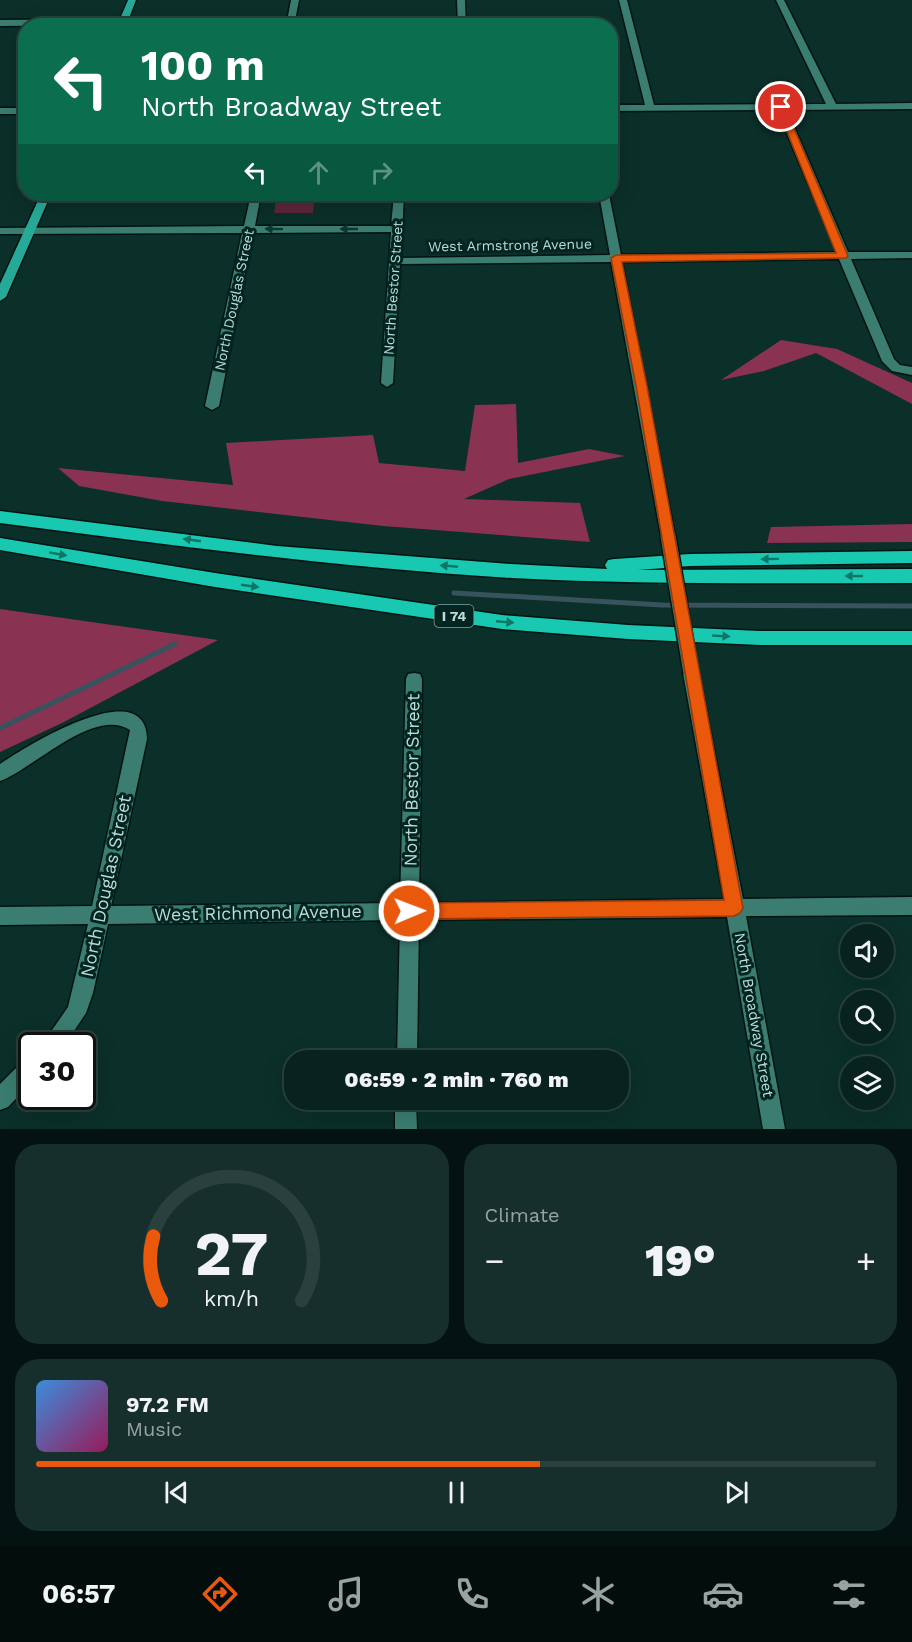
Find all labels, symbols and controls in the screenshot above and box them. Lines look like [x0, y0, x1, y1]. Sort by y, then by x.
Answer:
text: 100 m [141, 41, 265, 90]
icon: left [42, 42, 120, 120]
pin [755, 81, 806, 132]
icon: arrive [764, 90, 797, 123]
text: North Broadway Street [141, 91, 441, 123]
icon: left [239, 156, 272, 189]
icon: ahead [302, 156, 335, 189]
icon: right [365, 156, 398, 189]
street label: North Bestor Street [380, 220, 406, 356]
one-way arrow [265, 224, 284, 233]
one-way arrow [339, 224, 358, 234]
street label: North Douglas Street [211, 228, 257, 372]
street label: West Armstrong Avenue [428, 236, 592, 254]
one-way arrow [183, 535, 202, 545]
one-way arrow [48, 550, 67, 559]
one-way arrow [760, 555, 779, 564]
one-way arrow [439, 561, 458, 571]
one-way arrow [844, 571, 863, 581]
one-way arrow [241, 581, 260, 590]
road number: I 74 [434, 605, 474, 627]
one-way arrow [496, 617, 515, 627]
one-way arrow [711, 631, 730, 640]
street label: North Bestor Street [399, 693, 424, 867]
street label: North Douglas Street [76, 793, 135, 979]
position arrow [377, 879, 441, 943]
street label: West Richmond Avenue [154, 900, 362, 925]
map controls [840, 924, 894, 1110]
button: sound [840, 924, 894, 978]
street label: North Broadway Street [731, 931, 777, 1099]
button: search [840, 990, 894, 1044]
speed limit sign: 30 [18, 1032, 96, 1110]
button: layers [840, 1056, 894, 1110]
text: 06:59 · 2 min · 760 m [344, 1067, 569, 1092]
text: Climate [485, 1203, 560, 1227]
text: 27 [195, 1217, 269, 1290]
text: 19° [645, 1234, 716, 1287]
text: − [485, 1241, 504, 1280]
text: + [856, 1241, 876, 1280]
text: km/h [204, 1286, 259, 1311]
text: 97.2 FM [126, 1392, 209, 1417]
text: Music [126, 1417, 182, 1441]
icon: previous [160, 1476, 193, 1509]
icon: pause [440, 1476, 473, 1509]
icon: next [720, 1476, 753, 1509]
icon: directions [199, 1573, 241, 1615]
icon: music [325, 1573, 367, 1615]
icon: phone [451, 1573, 493, 1615]
icon: climate [577, 1573, 619, 1615]
icon: car [702, 1573, 744, 1615]
icon: filters [828, 1573, 870, 1615]
text: 06:57 [42, 1578, 115, 1610]

